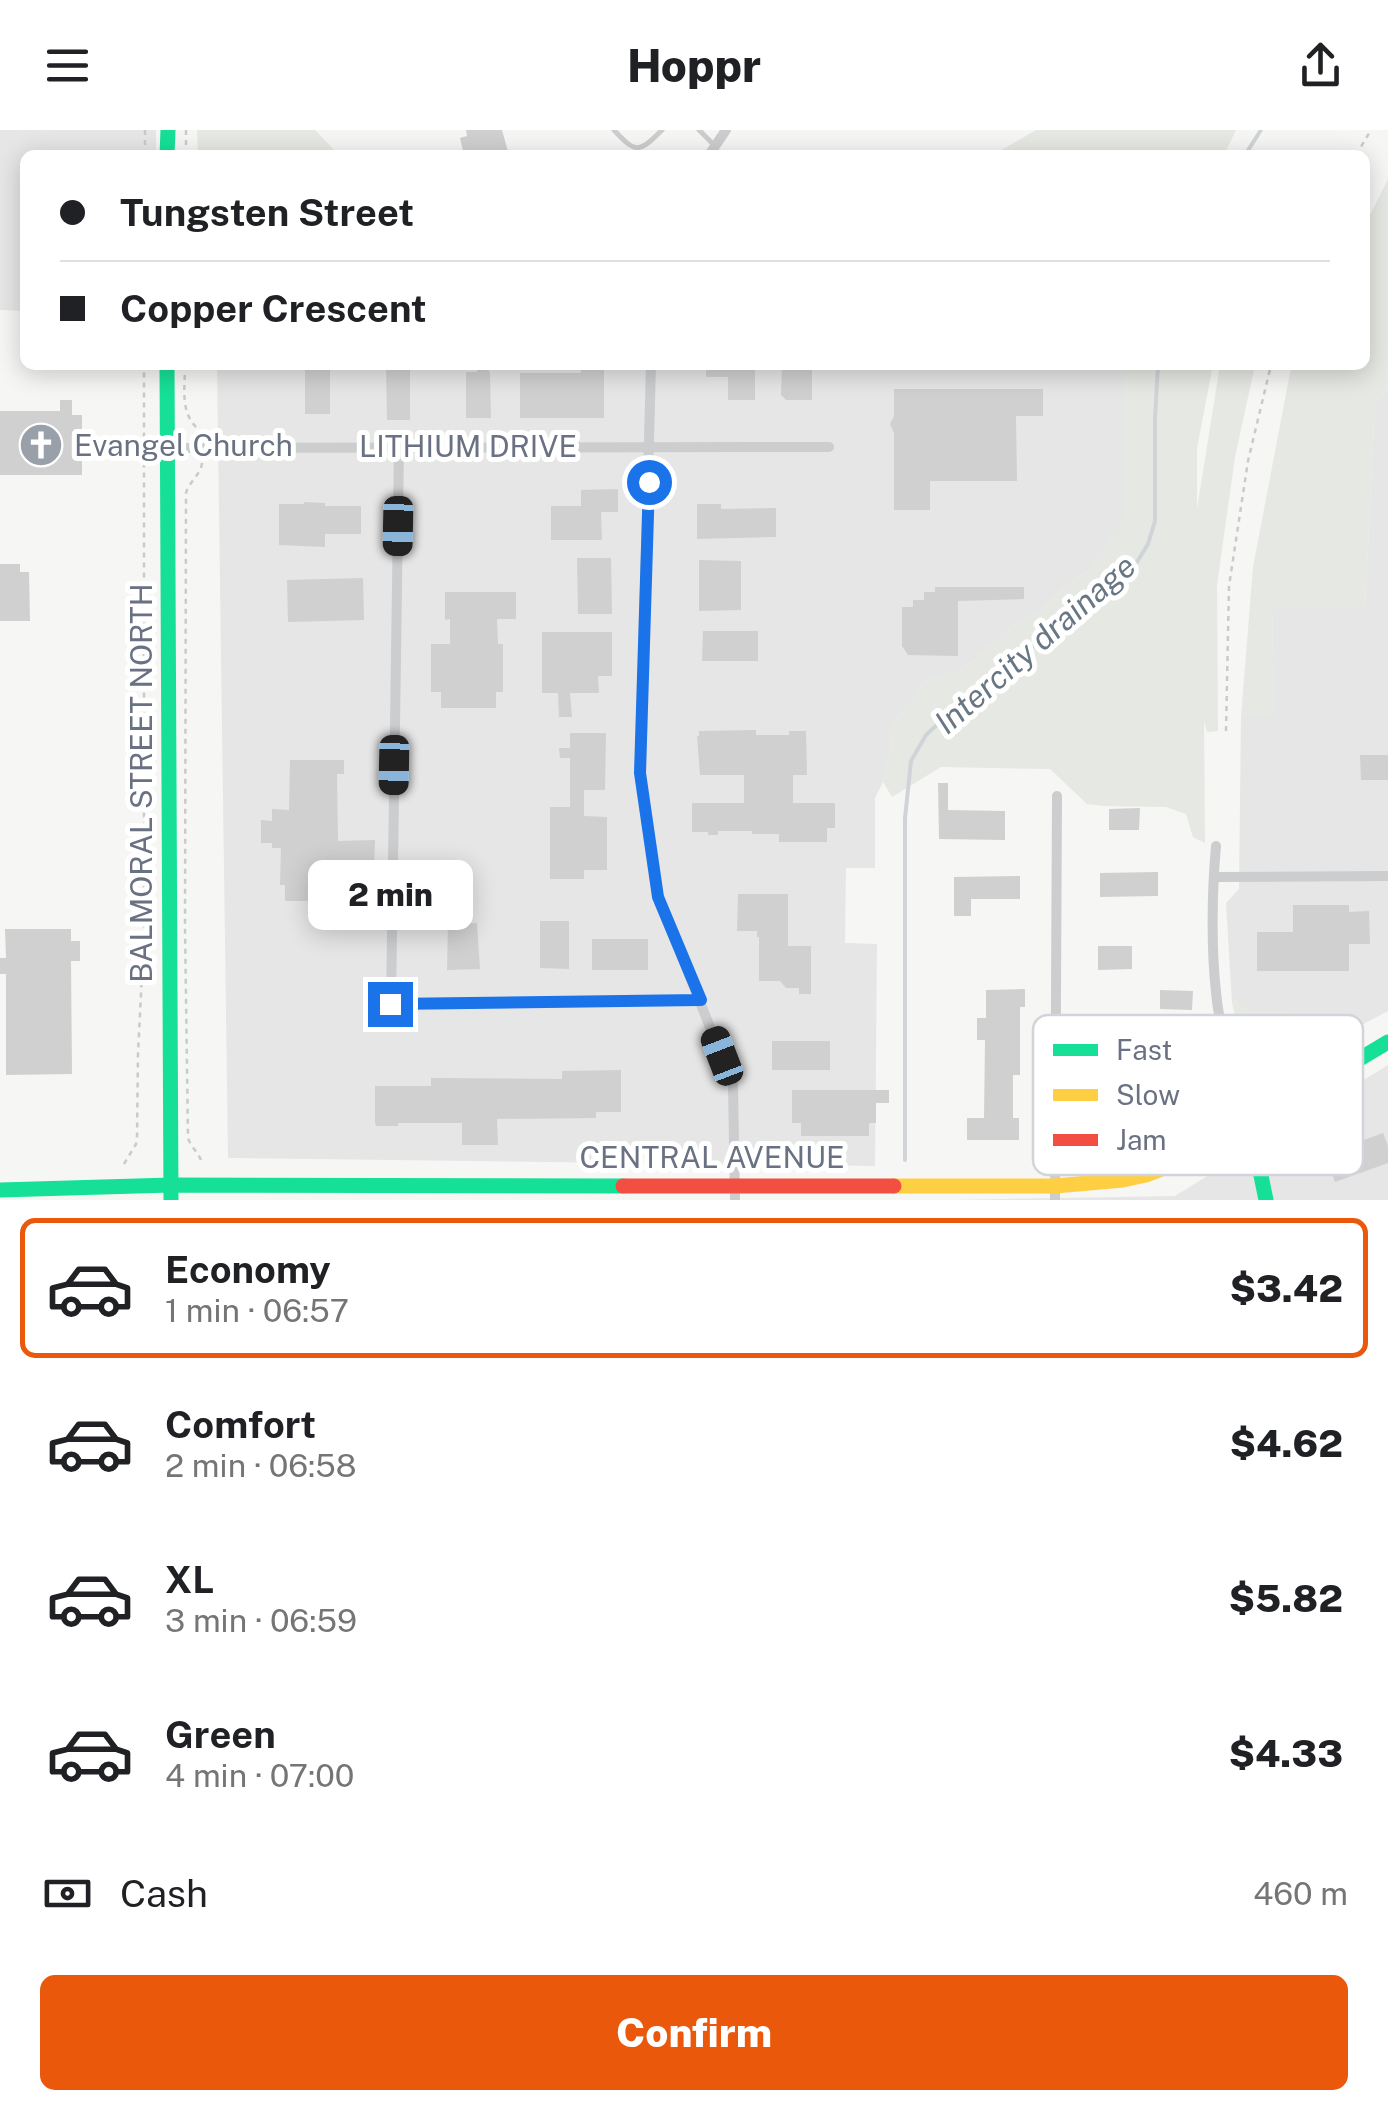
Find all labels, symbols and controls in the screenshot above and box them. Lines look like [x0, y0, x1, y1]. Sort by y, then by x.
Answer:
icon: menu [40, 38, 95, 93]
icon: share [1293, 38, 1348, 93]
text: Hoppr [627, 39, 761, 92]
text: Tungsten Street [120, 190, 414, 235]
text: Copper Crescent [120, 286, 427, 331]
church icon: Evangel Church [18, 422, 64, 468]
place label: Evangel Church [74, 427, 293, 463]
street label: LITHIUM DRIVE [359, 428, 577, 464]
route start [627, 460, 672, 505]
car [382, 496, 414, 556]
water label: Intercity drainage [927, 547, 1143, 741]
street label: BALMORAL STREET NORTH [123, 583, 159, 983]
car [378, 735, 410, 795]
callout: 2 min [308, 859, 472, 929]
text: 2 min [348, 876, 433, 913]
route end [368, 982, 413, 1027]
legend [1033, 1015, 1363, 1175]
car [697, 1023, 747, 1089]
text: Fast [1116, 1033, 1172, 1066]
text: Slow [1116, 1078, 1180, 1111]
text: Jam [1116, 1123, 1167, 1156]
street label: CENTRAL AVENUE [579, 1139, 845, 1175]
icon: car [45, 1243, 135, 1333]
text: Economy [165, 1247, 331, 1292]
text: $3.42 [1230, 1266, 1343, 1311]
text: 1 min · 06:57 [165, 1292, 349, 1329]
icon: car [45, 1398, 135, 1488]
text: Comfort [165, 1402, 316, 1447]
text: $4.62 [1230, 1421, 1343, 1466]
text: 2 min · 06:58 [165, 1447, 357, 1484]
icon: car [45, 1553, 135, 1643]
text: XL [165, 1557, 214, 1602]
text: $5.82 [1229, 1576, 1343, 1621]
text: 3 min · 06:59 [165, 1602, 357, 1639]
icon: car [45, 1708, 135, 1798]
text: Green [165, 1712, 276, 1757]
text: $4.33 [1229, 1731, 1343, 1776]
text: 4 min · 07:00 [165, 1757, 354, 1794]
icon: cash [40, 1866, 95, 1921]
text: Cash [120, 1871, 208, 1916]
text: 460 m [1253, 1875, 1348, 1912]
button: Confirm [40, 1975, 1348, 2090]

